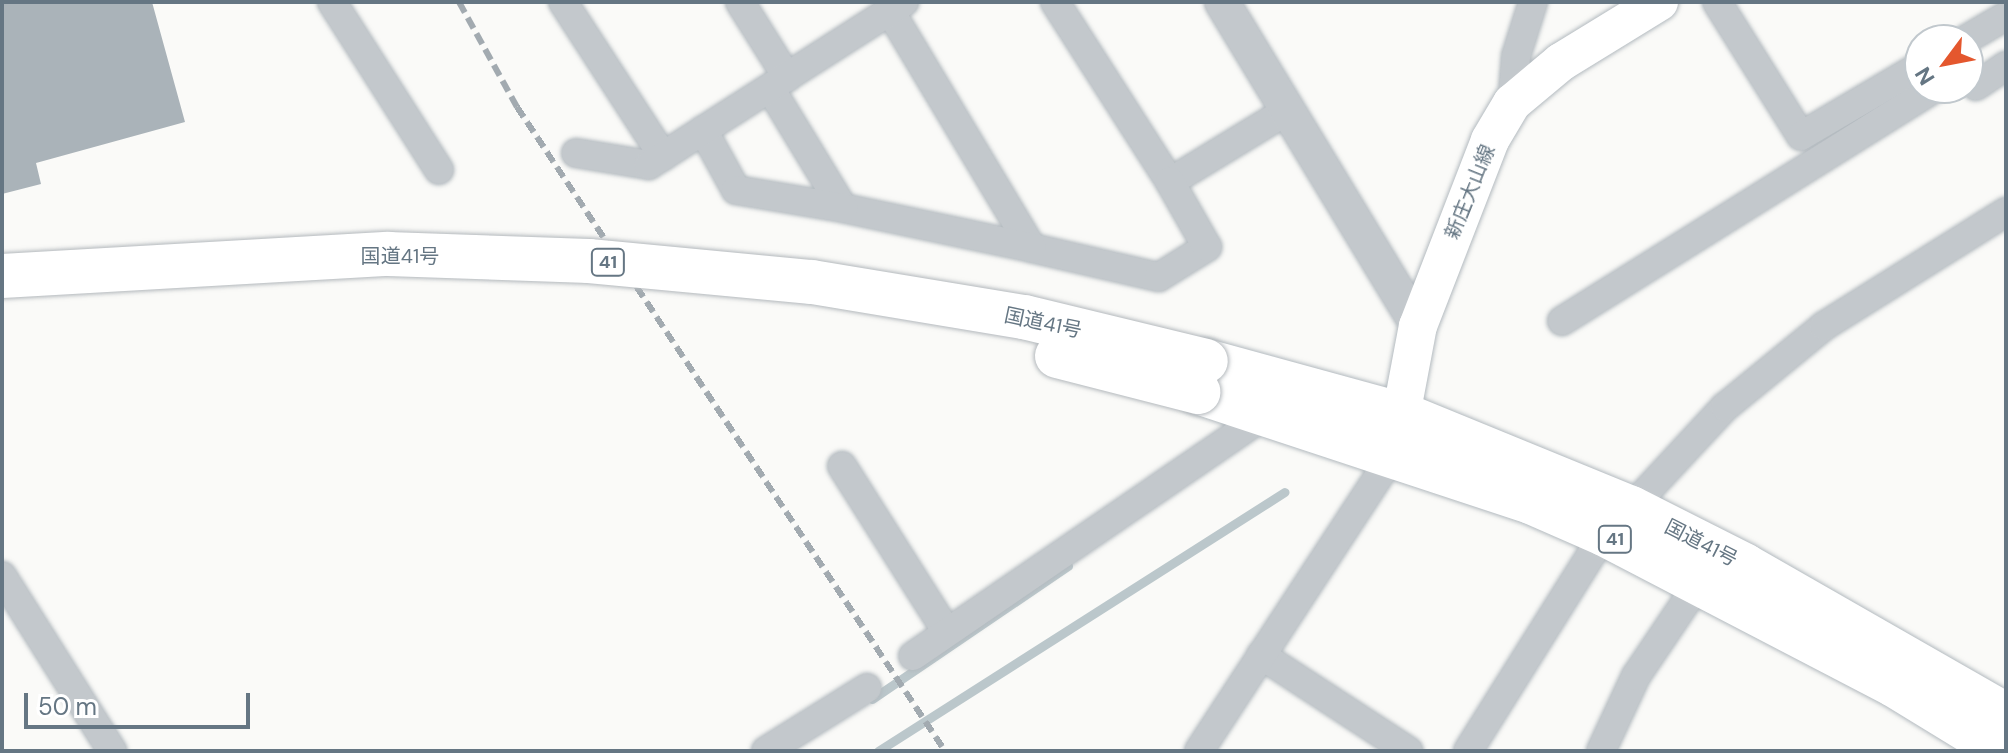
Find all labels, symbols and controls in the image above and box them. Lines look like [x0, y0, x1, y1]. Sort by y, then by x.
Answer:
north arrow [1904, 24, 1984, 104]
text: N [1908, 61, 1941, 90]
street label: 新庄大山線 [1440, 141, 1500, 243]
street label: 国道41号 [361, 244, 439, 268]
road number: 41 [590, 248, 626, 276]
street label: 国道41号 [1002, 303, 1084, 343]
street label: 国道41号 [1661, 515, 1741, 571]
road number: 41 [1597, 525, 1633, 553]
scale bar [28, 677, 254, 727]
text: 50 m [38, 691, 97, 722]

